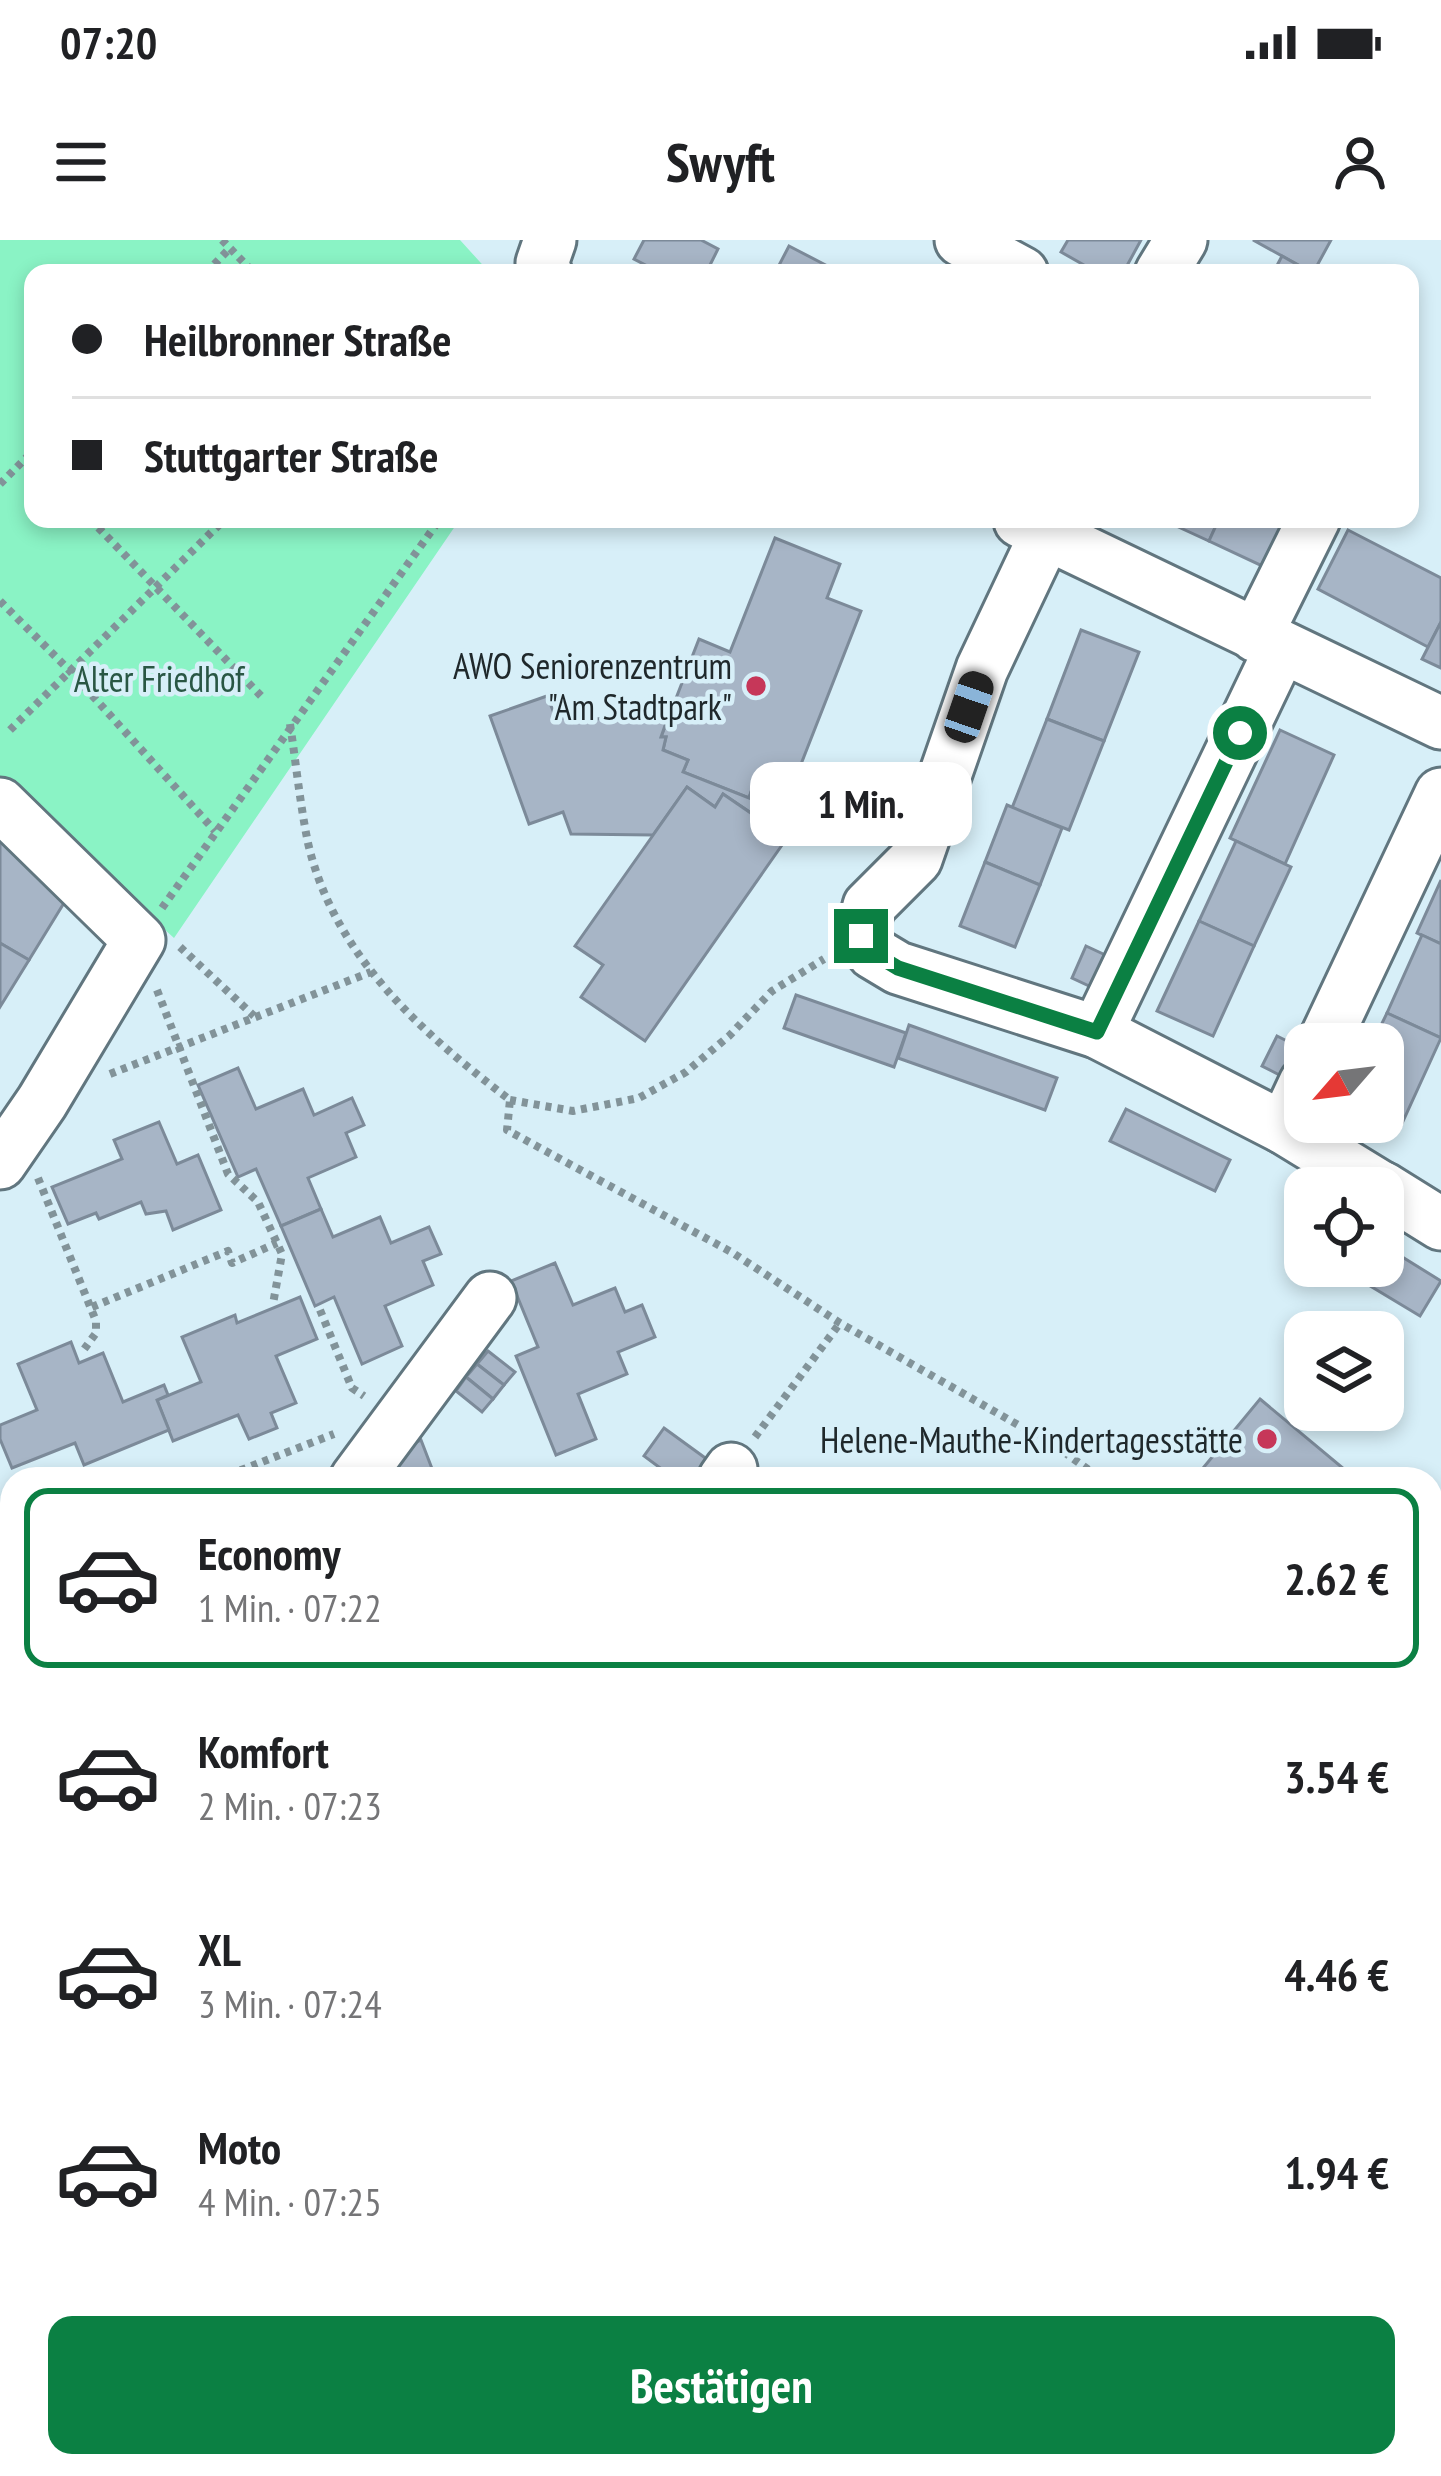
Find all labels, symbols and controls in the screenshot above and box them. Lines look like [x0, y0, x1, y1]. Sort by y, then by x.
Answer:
text: 07:20 [60, 13, 157, 71]
text: Swyft [666, 127, 775, 197]
icon: menu [48, 129, 114, 195]
icon: person [1327, 129, 1393, 195]
text: Heilbronner Straße [144, 310, 452, 368]
text: Stuttgarter Straße [144, 426, 438, 484]
place label: AWO Seniorenzentrum "Am Stadtpark" [453, 642, 732, 730]
park label: Alter Friedhof [74, 655, 246, 702]
car [940, 667, 998, 747]
marker: AWO Seniorenzentrum "Am Stadtpark" [743, 673, 769, 699]
route start [1213, 706, 1267, 760]
callout: 1 Min. [750, 762, 972, 846]
text: 1 Min. [817, 778, 905, 829]
route end [834, 909, 888, 963]
north arrow [1284, 1023, 1404, 1143]
map controls [1284, 1023, 1404, 1431]
button: locate [1284, 1167, 1404, 1287]
button: layers [1284, 1311, 1404, 1431]
place label: Helene-Mauthe-Kindertagesstätte [820, 1416, 1243, 1463]
marker: Helene-Mauthe-Kindertagesstätte [1254, 1426, 1280, 1452]
icon: car [54, 1524, 162, 1632]
text: Economy [198, 1524, 341, 1582]
text: 2.62 € [1284, 1549, 1389, 1607]
text: 1 Min. · 07:22 [198, 1582, 382, 1633]
icon: car [54, 1722, 162, 1830]
text: Komfort [198, 1722, 329, 1780]
text: 3.54 € [1284, 1747, 1389, 1805]
text: 2 Min. · 07:23 [198, 1780, 382, 1831]
icon: car [54, 1920, 162, 2028]
text: XL [198, 1920, 241, 1978]
text: 4.46 € [1284, 1945, 1389, 2003]
text: 3 Min. · 07:24 [198, 1978, 382, 2029]
icon: car [54, 2118, 162, 2226]
text: Moto [198, 2118, 281, 2176]
text: 1.94 € [1284, 2143, 1389, 2201]
text: 4 Min. · 07:25 [198, 2176, 382, 2227]
button: Bestätigen [48, 2316, 1395, 2454]

